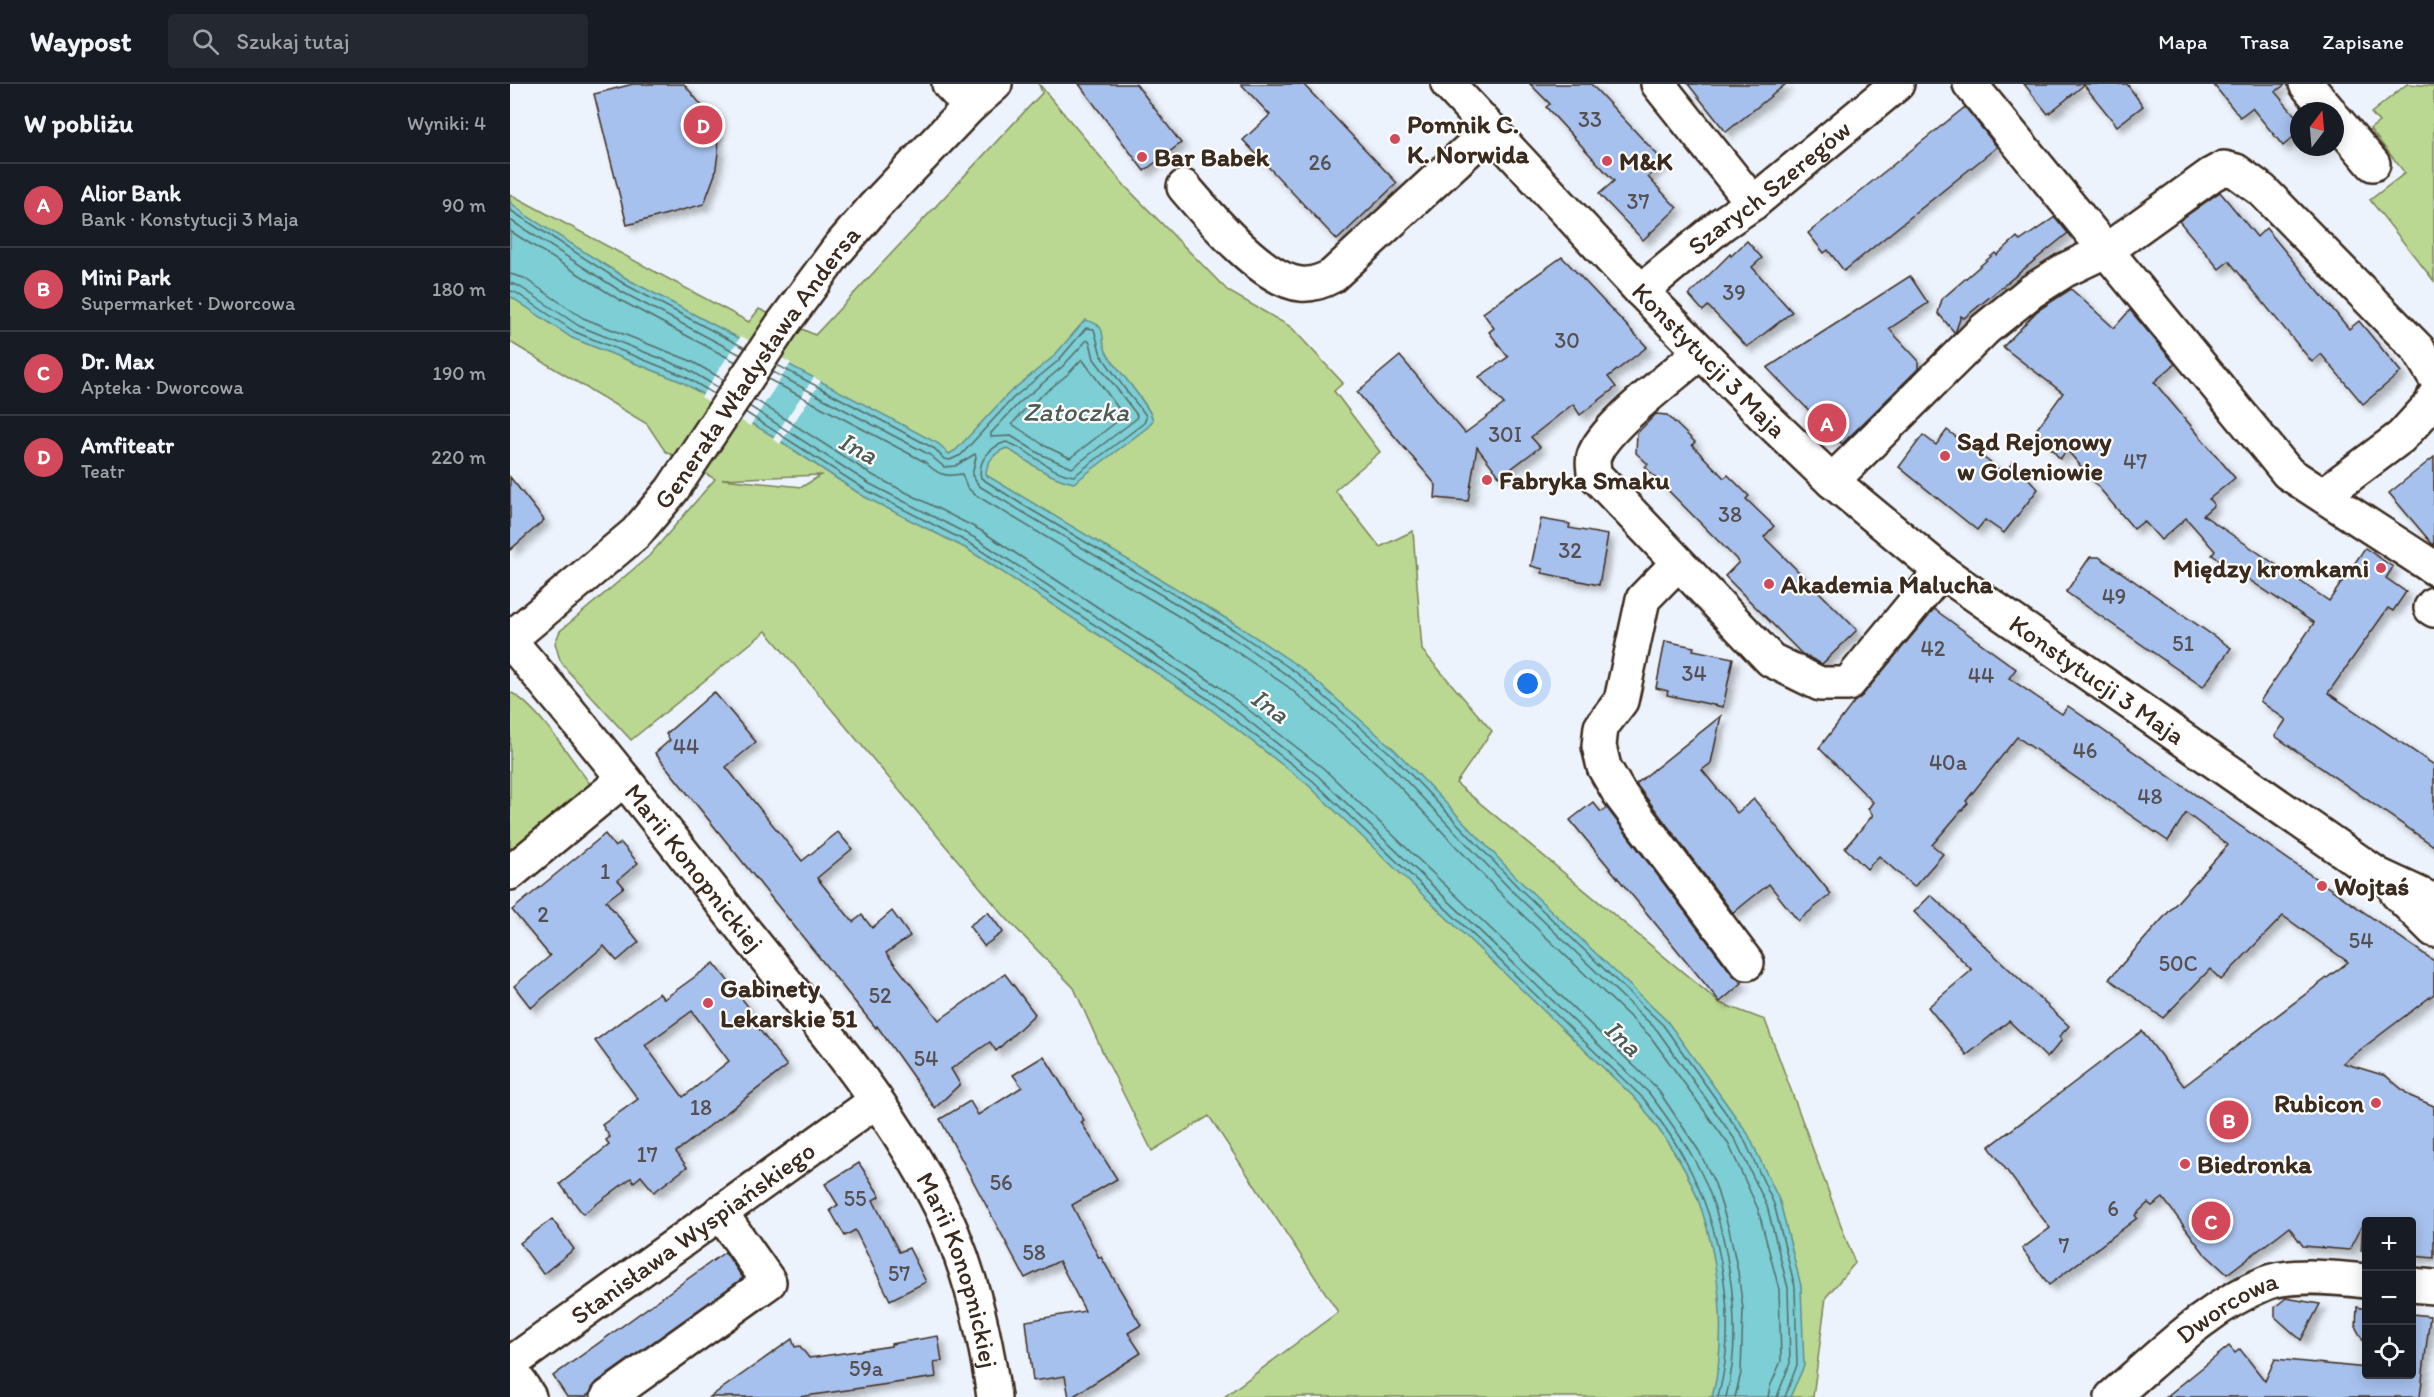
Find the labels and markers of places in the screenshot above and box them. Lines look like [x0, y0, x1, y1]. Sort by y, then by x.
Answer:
pin: D [684, 102, 722, 147]
place label: Pomnik C. K. Norwida [1407, 108, 1530, 170]
marker: Pomnik C. K. Norwida [1388, 132, 1402, 146]
place label: Bar Babek [1154, 141, 1270, 173]
place label: M&K [1619, 145, 1673, 177]
marker: Bar Babek [1135, 150, 1149, 164]
marker: M&K [1600, 154, 1614, 168]
pin: A [1808, 400, 1846, 446]
place label: Sąd Rejonowy w Goleniowie [1957, 425, 2112, 487]
marker: Sąd Rejonowy w Goleniowie [1938, 449, 1952, 463]
place label: Fabryka Smaku [1499, 464, 1670, 496]
marker: Fabryka Smaku [1480, 473, 1494, 487]
place label: Między kromkami [2173, 552, 2369, 584]
marker: Między kromkami [2374, 561, 2388, 575]
place label: Akademia Malucha [1780, 568, 1993, 600]
marker: Akademia Malucha [1762, 577, 1776, 591]
place label: Wojtaś [2334, 870, 2409, 902]
marker: Wojtaś [2315, 879, 2329, 893]
place label: Gabinety Lekarskie 51 [720, 972, 857, 1034]
marker: Gabinety Lekarskie 51 [701, 996, 715, 1010]
place label: Rubicon [2274, 1087, 2364, 1119]
marker: Rubicon [2369, 1096, 2383, 1110]
pin: B [2210, 1098, 2248, 1142]
place label: Biedronka [2197, 1148, 2312, 1180]
marker: Biedronka [2178, 1157, 2192, 1171]
pin: C [2192, 1198, 2230, 1244]

